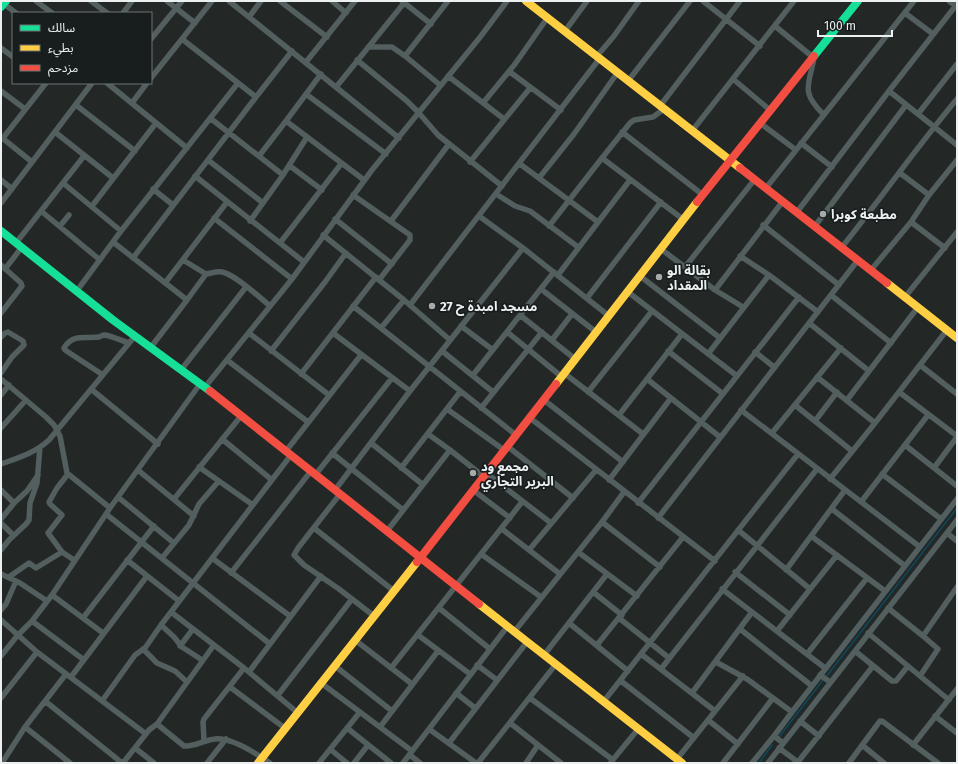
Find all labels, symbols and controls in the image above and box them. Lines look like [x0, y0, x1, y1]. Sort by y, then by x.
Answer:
legend [12, 12, 152, 84]
scale bar [818, 12, 892, 38]
text: 100 m [824, 19, 856, 33]
text: سالك [48, 21, 75, 35]
text: بطيء [48, 41, 74, 58]
text: مزدحم [48, 61, 78, 77]
place label: مطبعة كوبرا [831, 207, 897, 222]
marker: مطبعة كوبرا [818, 209, 828, 219]
place label: بقالة الو المقداد [667, 263, 711, 293]
marker: بقالة الو المقداد [654, 272, 664, 282]
place label: مسجد امبدة ح 27 [440, 299, 537, 316]
marker: مسجد امبدة ح 27 [427, 301, 437, 311]
place label: مجمع ود البرير التجاري [481, 459, 554, 492]
marker: مجمع ود البرير التجاري [468, 468, 478, 478]

